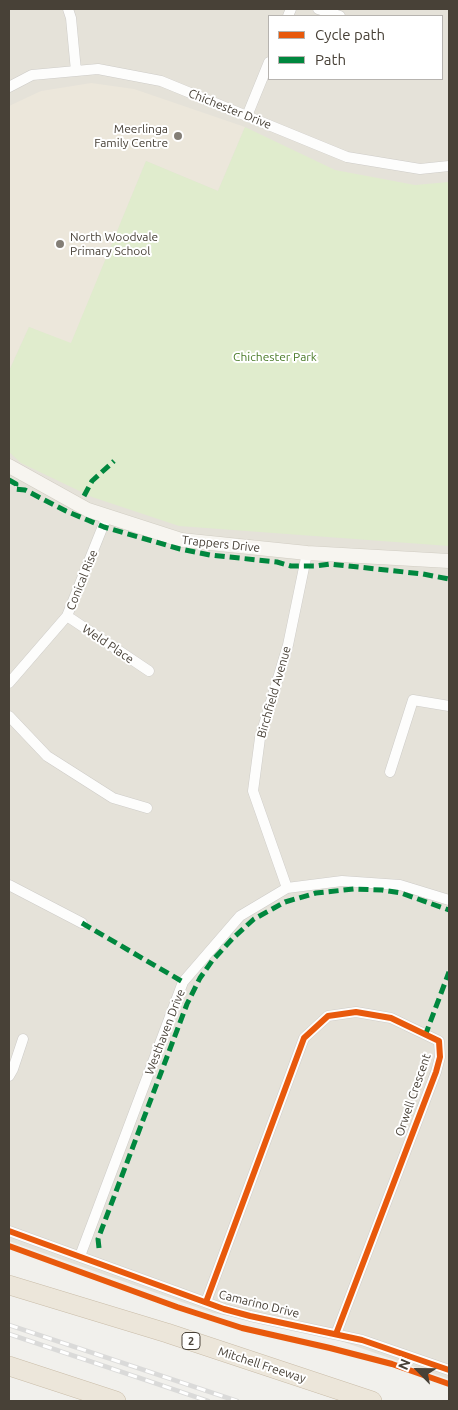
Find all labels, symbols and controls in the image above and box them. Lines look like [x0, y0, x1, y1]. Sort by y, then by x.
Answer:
legend [268, 15, 443, 80]
text: Cycle path [315, 26, 385, 43]
text: Path [315, 51, 346, 68]
street label: Chichester Drive [186, 86, 274, 132]
place label: Meerlinga Family Centre [94, 122, 168, 150]
marker: Meerlinga Family Centre [172, 130, 184, 142]
place label: North Woodvale Primary School [70, 230, 158, 258]
marker: North Woodvale Primary School [54, 238, 66, 250]
park label: Chichester Park [233, 350, 317, 364]
street label: Trappers Drive [181, 533, 261, 555]
street label: Conical Rise [63, 548, 101, 612]
street label: Weld Place [79, 621, 137, 667]
street label: Birchfield Avenue [254, 644, 294, 740]
street label: Westhaven Drive [142, 987, 188, 1077]
street label: Orwell Crescent [392, 1052, 434, 1138]
street label: Camarino Drive [217, 1287, 301, 1321]
road number: 2 [182, 1332, 200, 1350]
street label: Mitchell Freeway [216, 1344, 308, 1386]
north arrow [393, 1345, 443, 1395]
text: N [395, 1356, 414, 1372]

